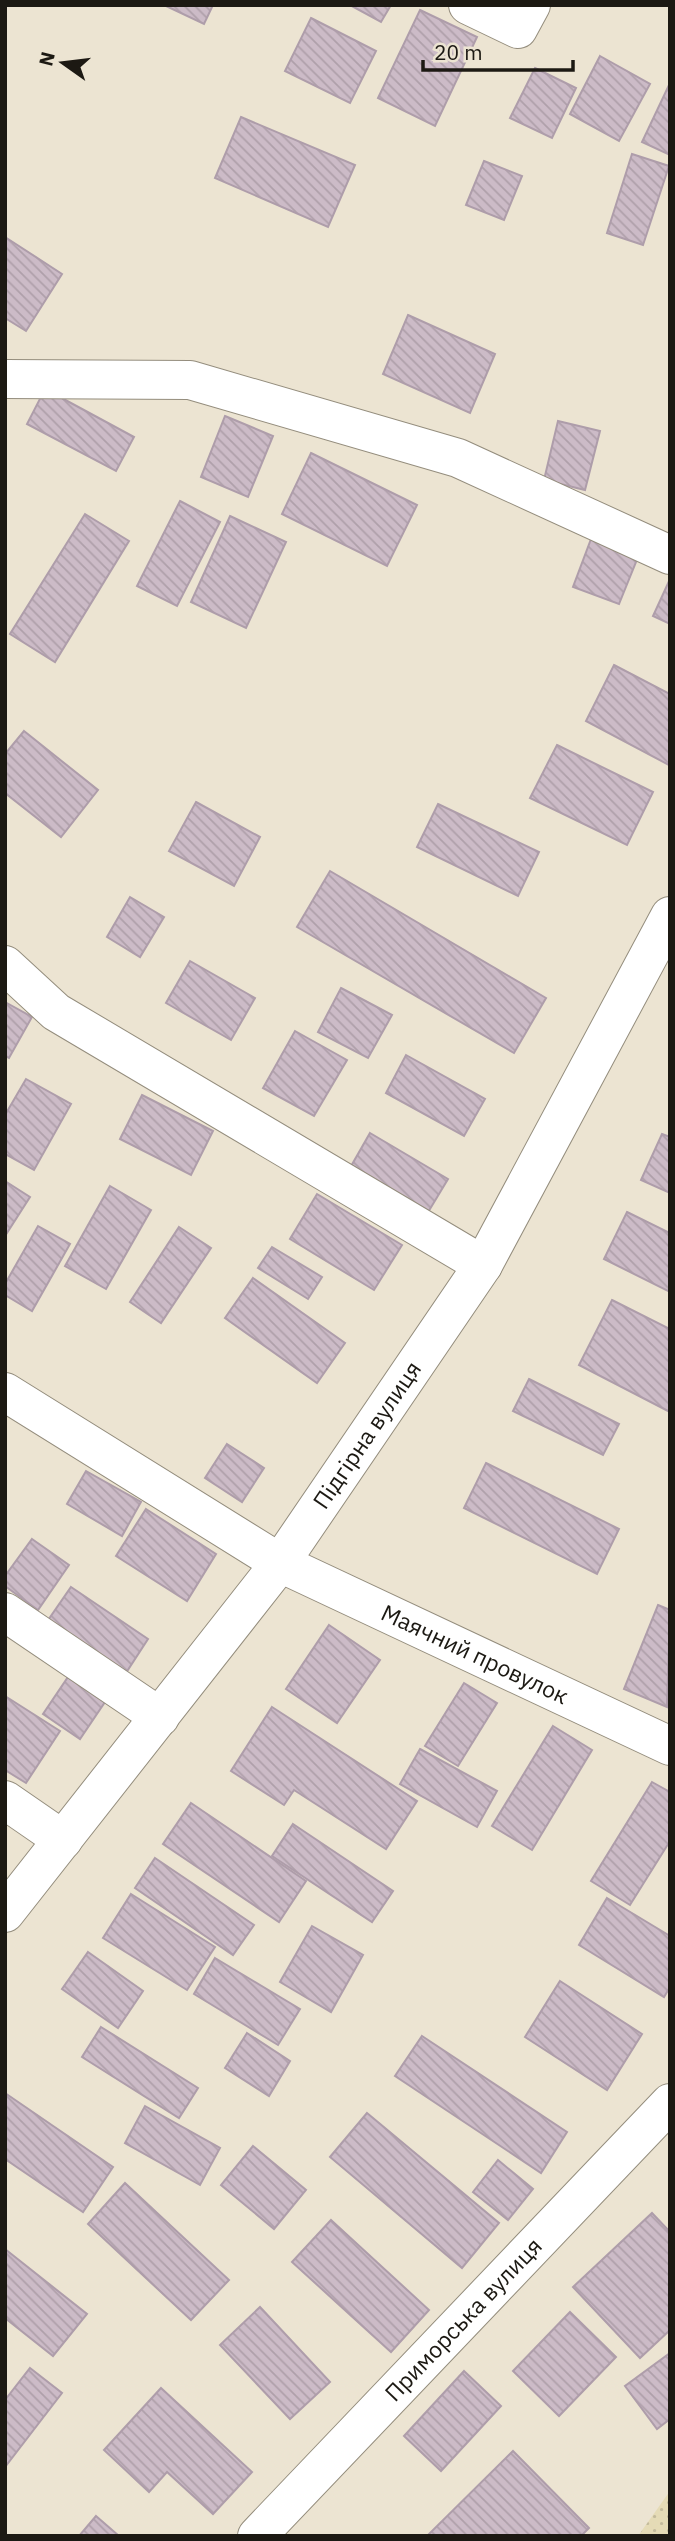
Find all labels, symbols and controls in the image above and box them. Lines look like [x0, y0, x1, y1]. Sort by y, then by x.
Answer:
north arrow [28, 28, 98, 98]
scale bar [423, 28, 574, 72]
text: 20 m [434, 38, 483, 66]
text: N [33, 49, 60, 68]
street label: Підгірна вулиця [305, 1355, 427, 1514]
street label: Маячний провулок [377, 1597, 574, 1710]
street label: Приморська вулиця [378, 2231, 548, 2407]

